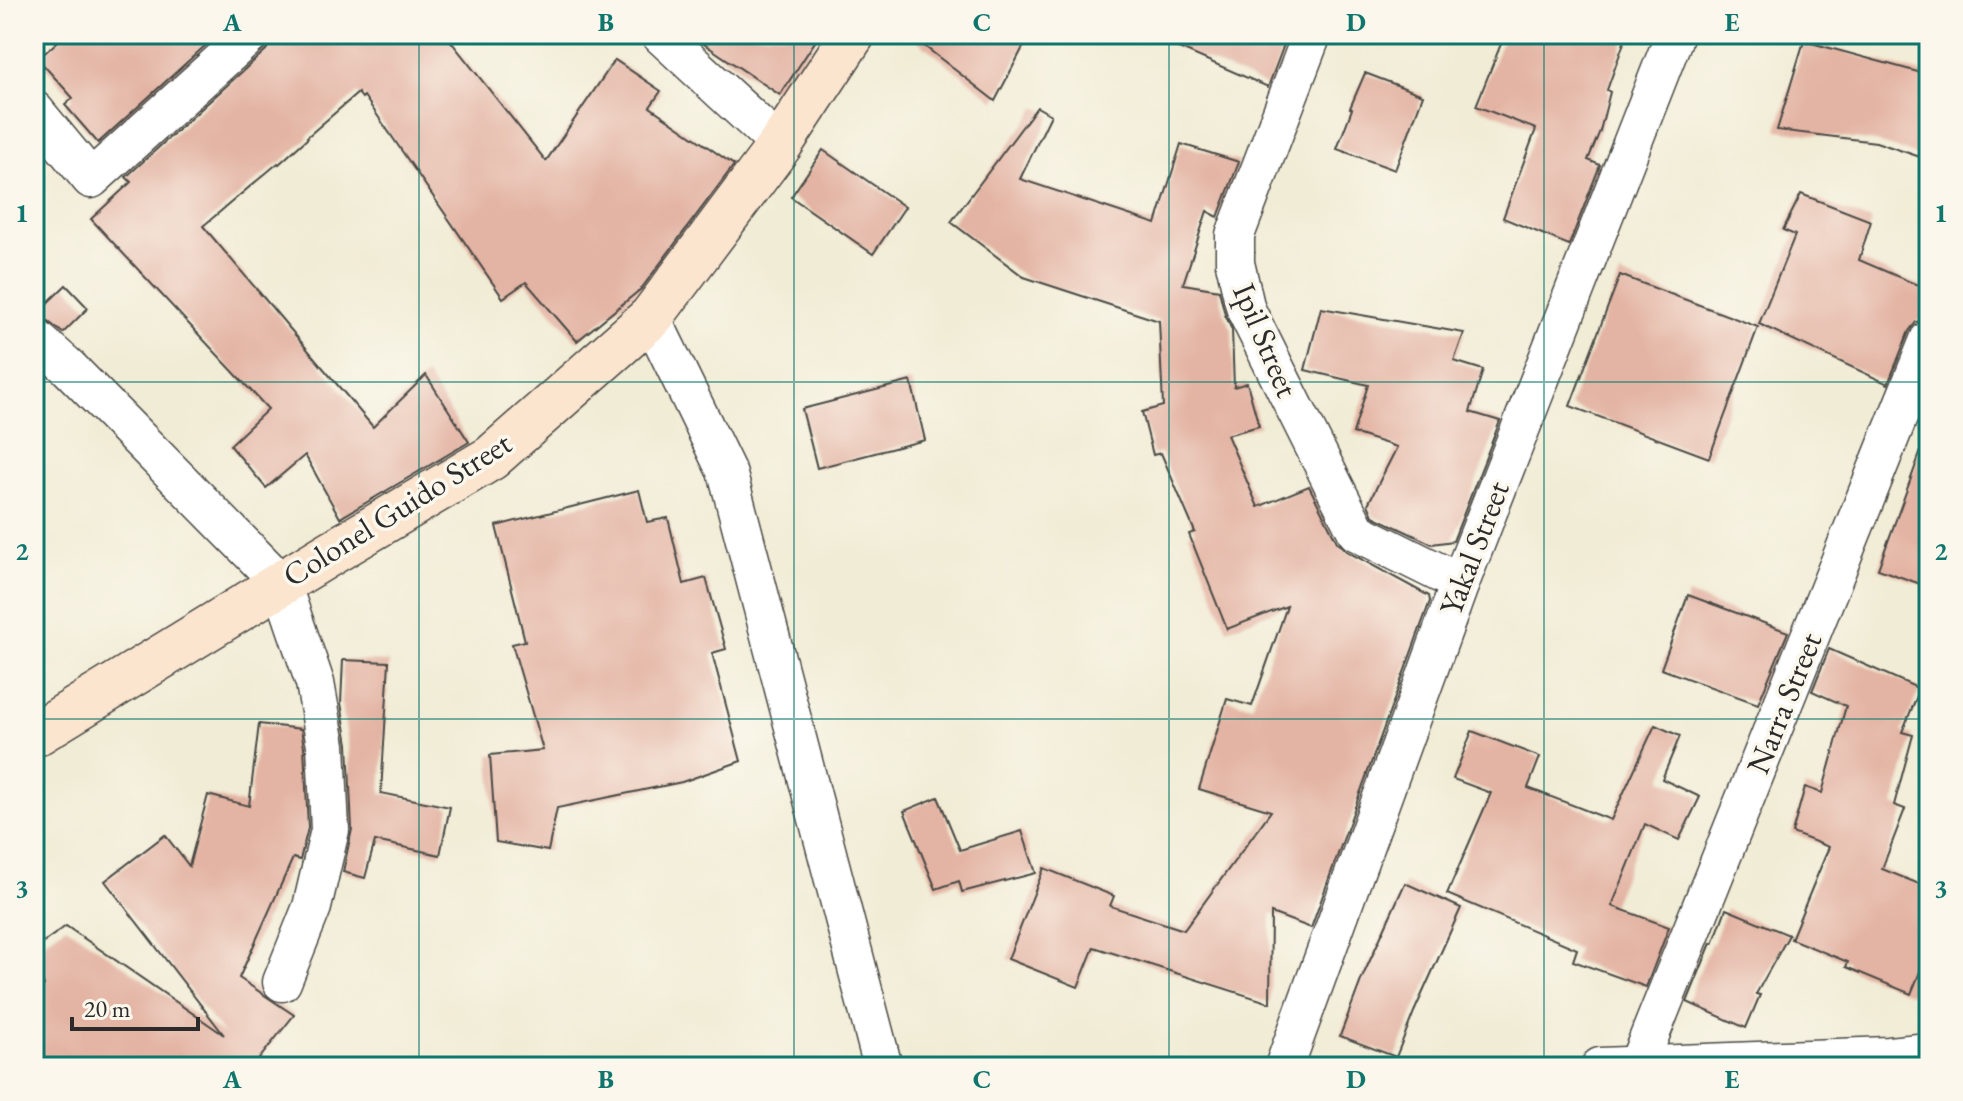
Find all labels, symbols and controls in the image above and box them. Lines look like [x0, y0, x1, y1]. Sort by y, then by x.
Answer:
text: A [222, 5, 242, 39]
text: B [598, 5, 614, 39]
text: C [973, 5, 991, 39]
text: D [1346, 5, 1366, 39]
text: E [1725, 5, 1740, 39]
text: 1 [15, 196, 29, 230]
text: 1 [1934, 196, 1948, 230]
street label: Ipil Street [1223, 277, 1309, 403]
street label: Colonel Guido Street [275, 422, 519, 596]
street label: Yakal Street [1429, 475, 1519, 621]
text: 2 [15, 534, 29, 568]
text: 2 [1934, 534, 1948, 568]
street label: Narra Street [1737, 626, 1831, 780]
text: 3 [15, 871, 29, 905]
text: 3 [1934, 871, 1948, 905]
scale bar [72, 981, 198, 1031]
text: 20 m [84, 993, 131, 1024]
text: A [222, 1062, 242, 1096]
text: B [598, 1062, 614, 1096]
text: C [973, 1062, 991, 1096]
text: D [1346, 1062, 1366, 1096]
text: E [1725, 1062, 1740, 1096]

